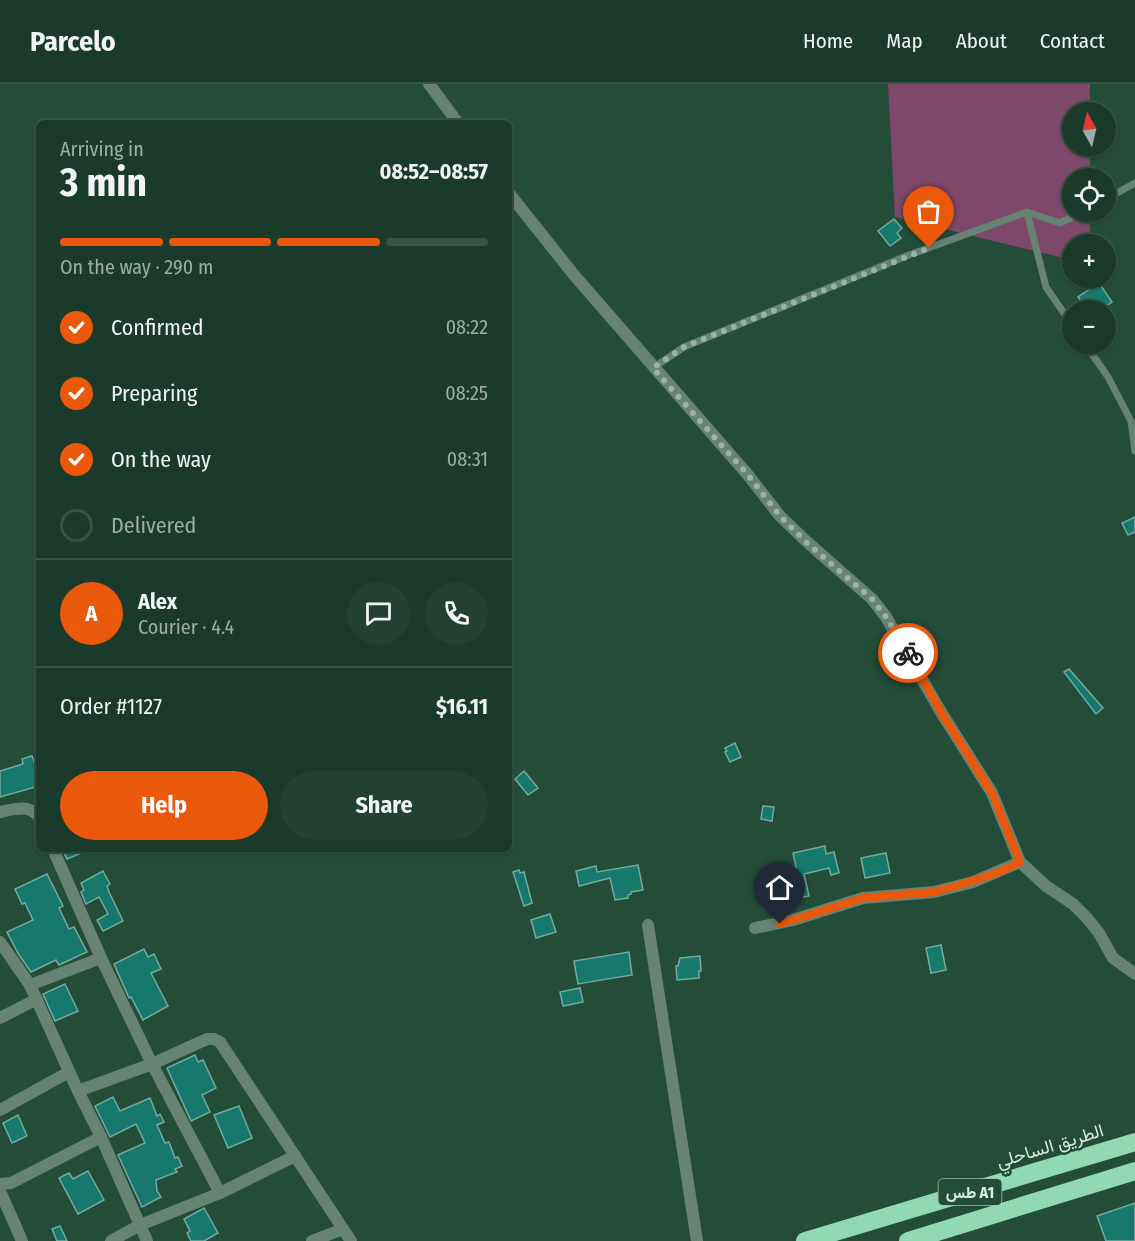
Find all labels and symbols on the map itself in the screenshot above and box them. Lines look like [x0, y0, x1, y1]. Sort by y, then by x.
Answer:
north arrow [1062, 102, 1116, 156]
pin [903, 186, 954, 248]
courier [878, 623, 938, 683]
pin [754, 862, 805, 924]
street label: الطريق الساحلي [994, 1119, 1107, 1177]
road number: طس A1 [938, 1179, 1002, 1205]

